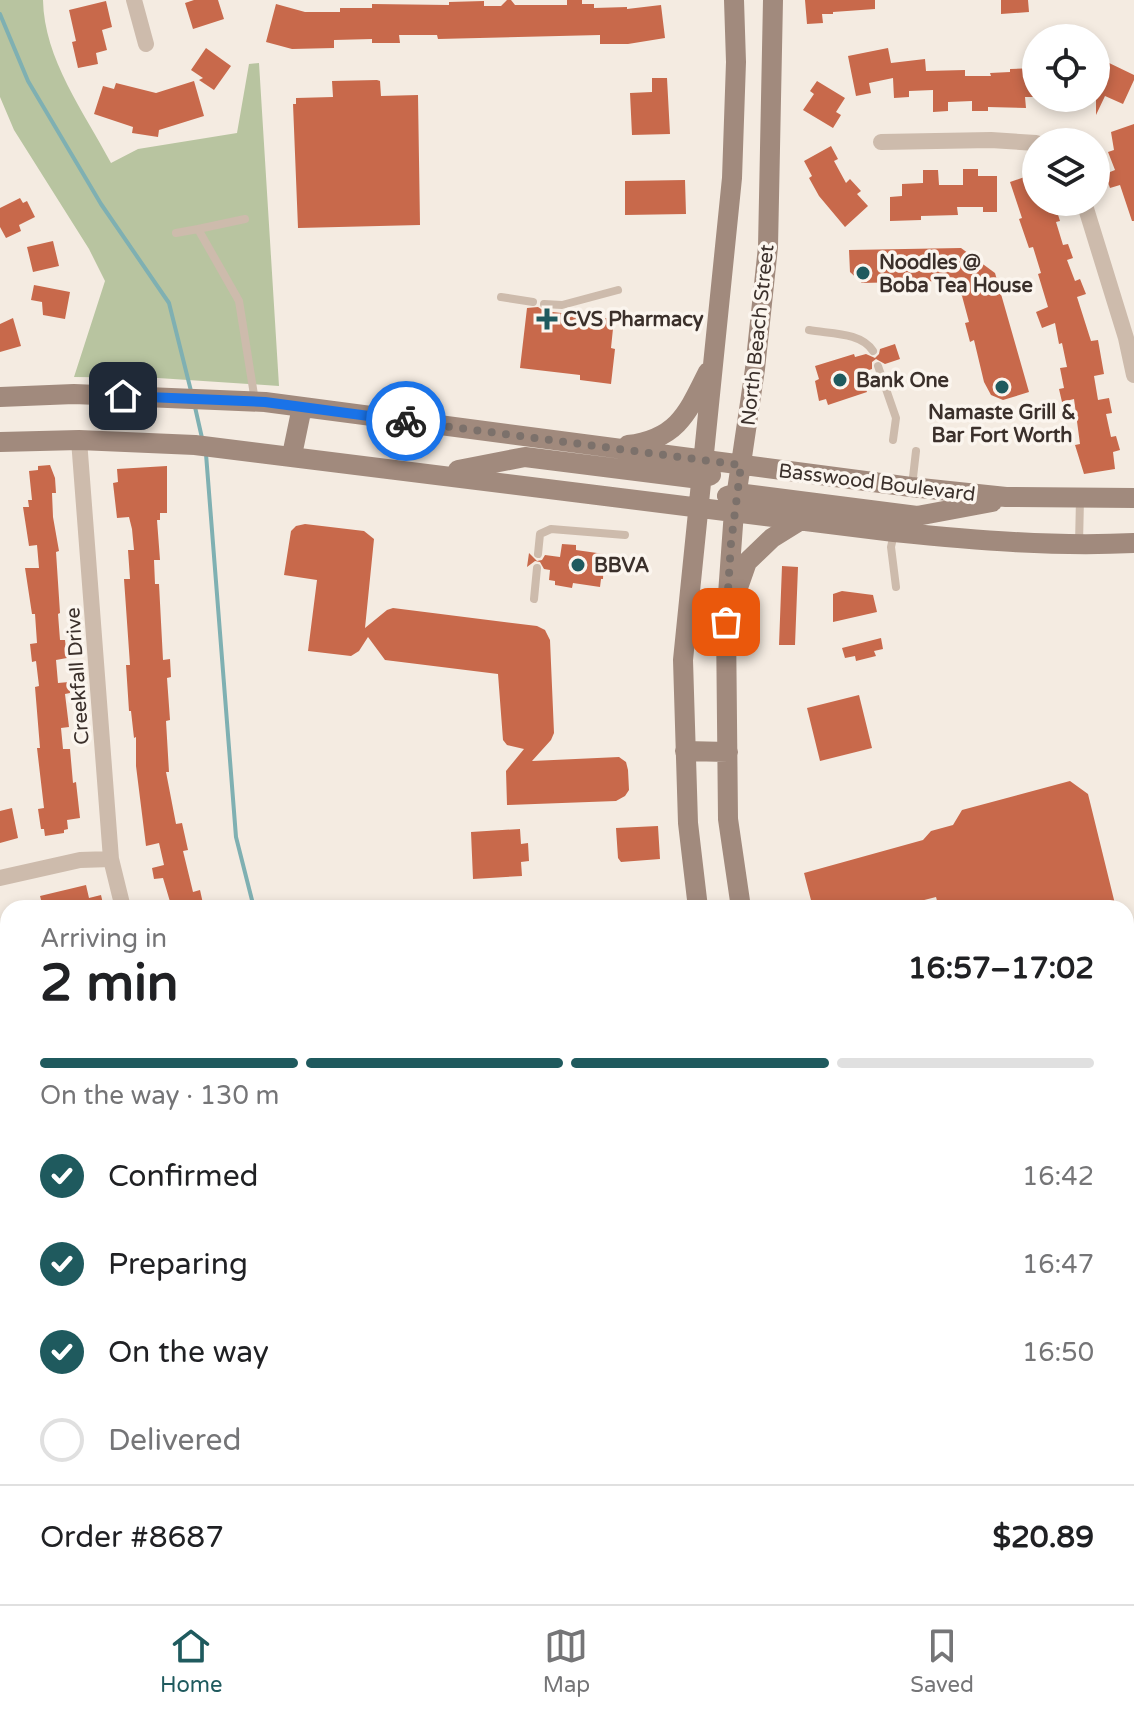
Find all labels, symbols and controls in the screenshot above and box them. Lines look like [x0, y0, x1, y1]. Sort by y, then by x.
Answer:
map controls [1022, 24, 1110, 216]
button: locate [1022, 24, 1110, 112]
button: layers [1022, 128, 1110, 216]
street label: North Beach Street [737, 243, 779, 427]
place label: Noodles @ Boba Tea House [879, 251, 1033, 298]
marker: Noodles @ Boba Tea House [854, 264, 872, 282]
place label: CVS Pharmacy [563, 308, 704, 332]
marker: CVS Pharmacy [538, 310, 556, 328]
pin [89, 362, 157, 430]
place label: Bank One [856, 369, 949, 393]
marker: Bank One [831, 371, 849, 389]
icon: home [101, 374, 145, 418]
marker: Namaste Grill & Bar Fort Worth [993, 378, 1011, 396]
courier [366, 381, 446, 461]
icon: bike [384, 399, 428, 443]
place label: Namaste Grill & Bar Fort Worth [928, 401, 1076, 448]
street label: Basswood Boulevard [777, 459, 977, 507]
place label: BBVA [594, 554, 649, 578]
marker: BBVA [569, 556, 587, 574]
pin [692, 588, 760, 656]
icon: bag [704, 600, 748, 644]
street label: Creekfall Drive [61, 606, 95, 745]
text: Arriving in [40, 923, 167, 954]
text: 16:57–17:02 [908, 950, 1094, 987]
text: 2 min [40, 952, 179, 1015]
text: On the way · 130 m [40, 1080, 279, 1111]
icon: check [40, 1154, 84, 1198]
text: Confirmed [108, 1158, 259, 1195]
text: 16:42 [1022, 1161, 1094, 1192]
icon: check [40, 1242, 84, 1286]
text: Preparing [108, 1246, 248, 1283]
text: 16:47 [1022, 1249, 1094, 1280]
icon: check [40, 1330, 84, 1374]
text: On the way [108, 1334, 269, 1371]
text: 16:50 [1022, 1337, 1094, 1368]
text: Delivered [108, 1422, 242, 1459]
text: Order #8687 [40, 1519, 224, 1556]
text: $20.89 [993, 1519, 1094, 1556]
tab: Home [160, 1624, 222, 1698]
tab: Map [543, 1624, 590, 1698]
tab: Saved [910, 1624, 974, 1698]

